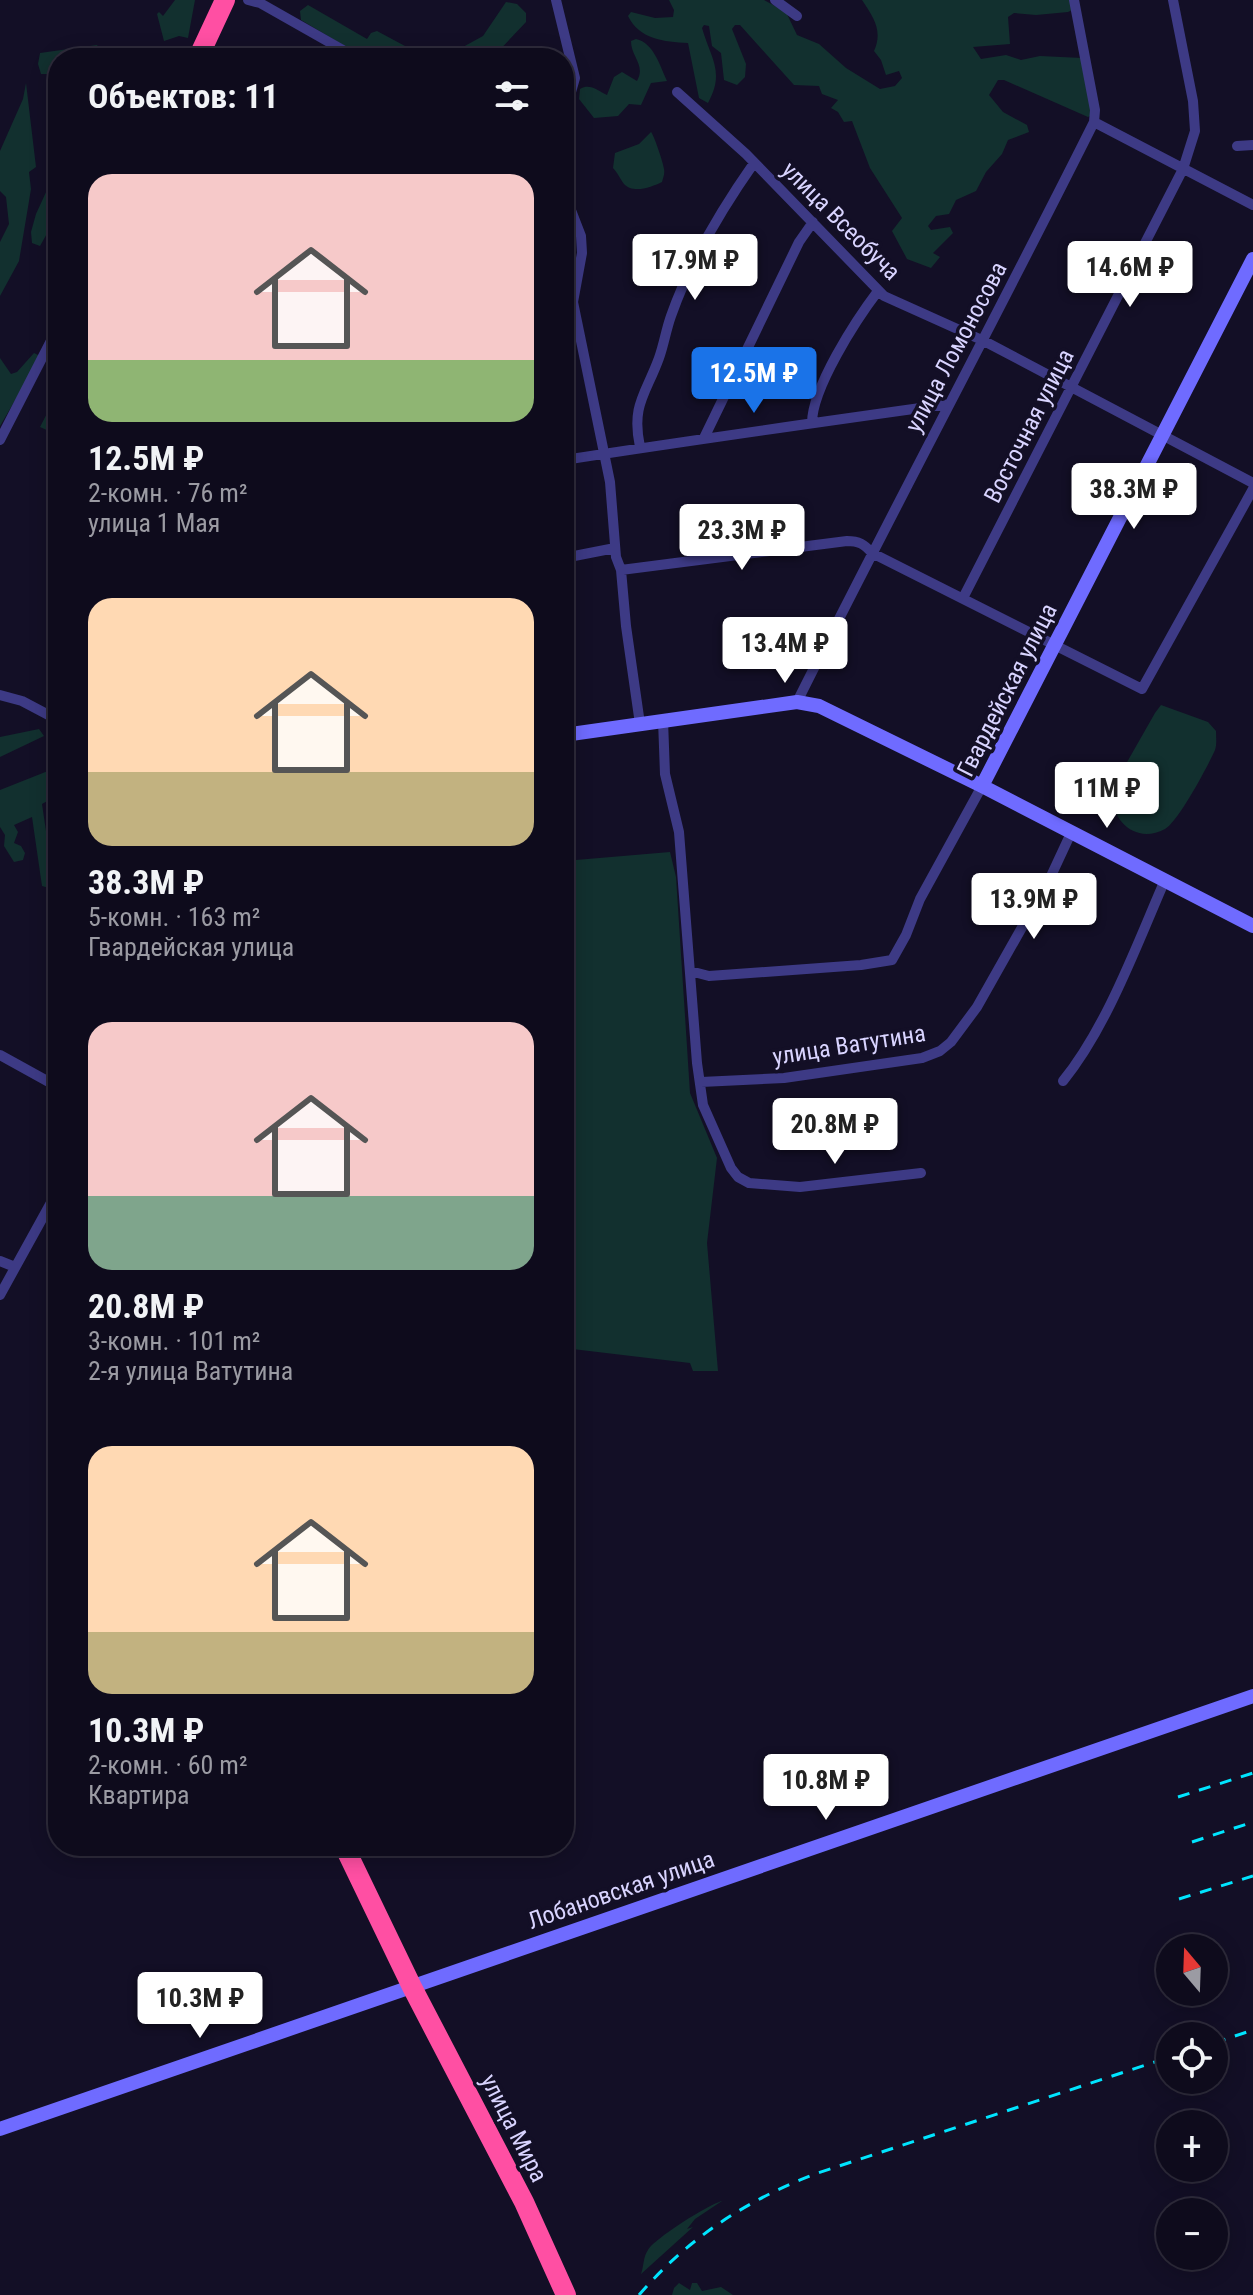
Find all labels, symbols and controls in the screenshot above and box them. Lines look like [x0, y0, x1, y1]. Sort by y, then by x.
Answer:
icon: filters [490, 74, 534, 118]
text: Объектов: 11 [88, 76, 279, 116]
street label: улица Всеобуча [776, 156, 906, 286]
icon: home [239, 226, 383, 370]
pin: 17.9M ₽ [621, 234, 769, 302]
pin: 14.6M ₽ [1056, 241, 1204, 309]
text: 17.9M ₽ [651, 245, 739, 275]
text: 14.6M ₽ [1086, 252, 1174, 282]
street label: улица Ломоносова [899, 257, 1013, 437]
street label: Восточная улица [978, 345, 1080, 507]
pin: 12.5M ₽ [680, 347, 828, 415]
text: 12.5M ₽ [710, 358, 798, 388]
text: 12.5M ₽ [88, 438, 204, 478]
pin: 38.3M ₽ [1060, 463, 1208, 531]
text: 38.3M ₽ [1090, 474, 1178, 504]
text: 2-комн. · 76 m² [88, 478, 248, 508]
pin: 23.3M ₽ [668, 504, 816, 572]
text: улица 1 Мая [88, 508, 220, 538]
text: 23.3M ₽ [698, 515, 786, 545]
street label: Гвардейская улица [951, 599, 1063, 781]
pin: 13.4M ₽ [711, 617, 859, 685]
text: 13.4M ₽ [741, 628, 829, 658]
icon: home [239, 650, 383, 794]
pin: 11M ₽ [1051, 762, 1163, 830]
text: 11M ₽ [1073, 773, 1141, 803]
text: 38.3M ₽ [88, 862, 204, 902]
pin: 13.9M ₽ [960, 873, 1108, 941]
text: 13.9M ₽ [990, 884, 1078, 914]
text: 5-комн. · 163 m² [88, 902, 260, 932]
text: Гвардейская улица [88, 932, 294, 962]
street label: улица Ватутина [771, 1019, 927, 1071]
icon: home [239, 1074, 383, 1218]
pin: 20.8M ₽ [761, 1098, 909, 1166]
text: 20.8M ₽ [791, 1109, 879, 1139]
text: 20.8M ₽ [88, 1286, 204, 1326]
text: 3-комн. · 101 m² [88, 1326, 260, 1356]
text: 2-я улица Ватутина [88, 1356, 293, 1386]
icon: home [239, 1498, 383, 1642]
text: 10.3M ₽ [88, 1710, 204, 1750]
text: 2-комн. · 60 m² [88, 1750, 248, 1780]
pin: 10.8M ₽ [752, 1754, 900, 1822]
text: 10.8M ₽ [782, 1765, 870, 1795]
text: Квартира [88, 1780, 190, 1810]
street label: Лобановская улица [524, 1845, 718, 1935]
north arrow [1156, 1934, 1228, 2006]
map controls [1156, 1934, 1228, 2270]
pin: 10.3M ₽ [126, 1972, 274, 2040]
text: 10.3M ₽ [156, 1983, 244, 2013]
button: locate [1156, 2022, 1228, 2094]
street label: улица Мира [475, 2069, 553, 2187]
button: + [1156, 2110, 1228, 2182]
button: − [1156, 2198, 1228, 2270]

